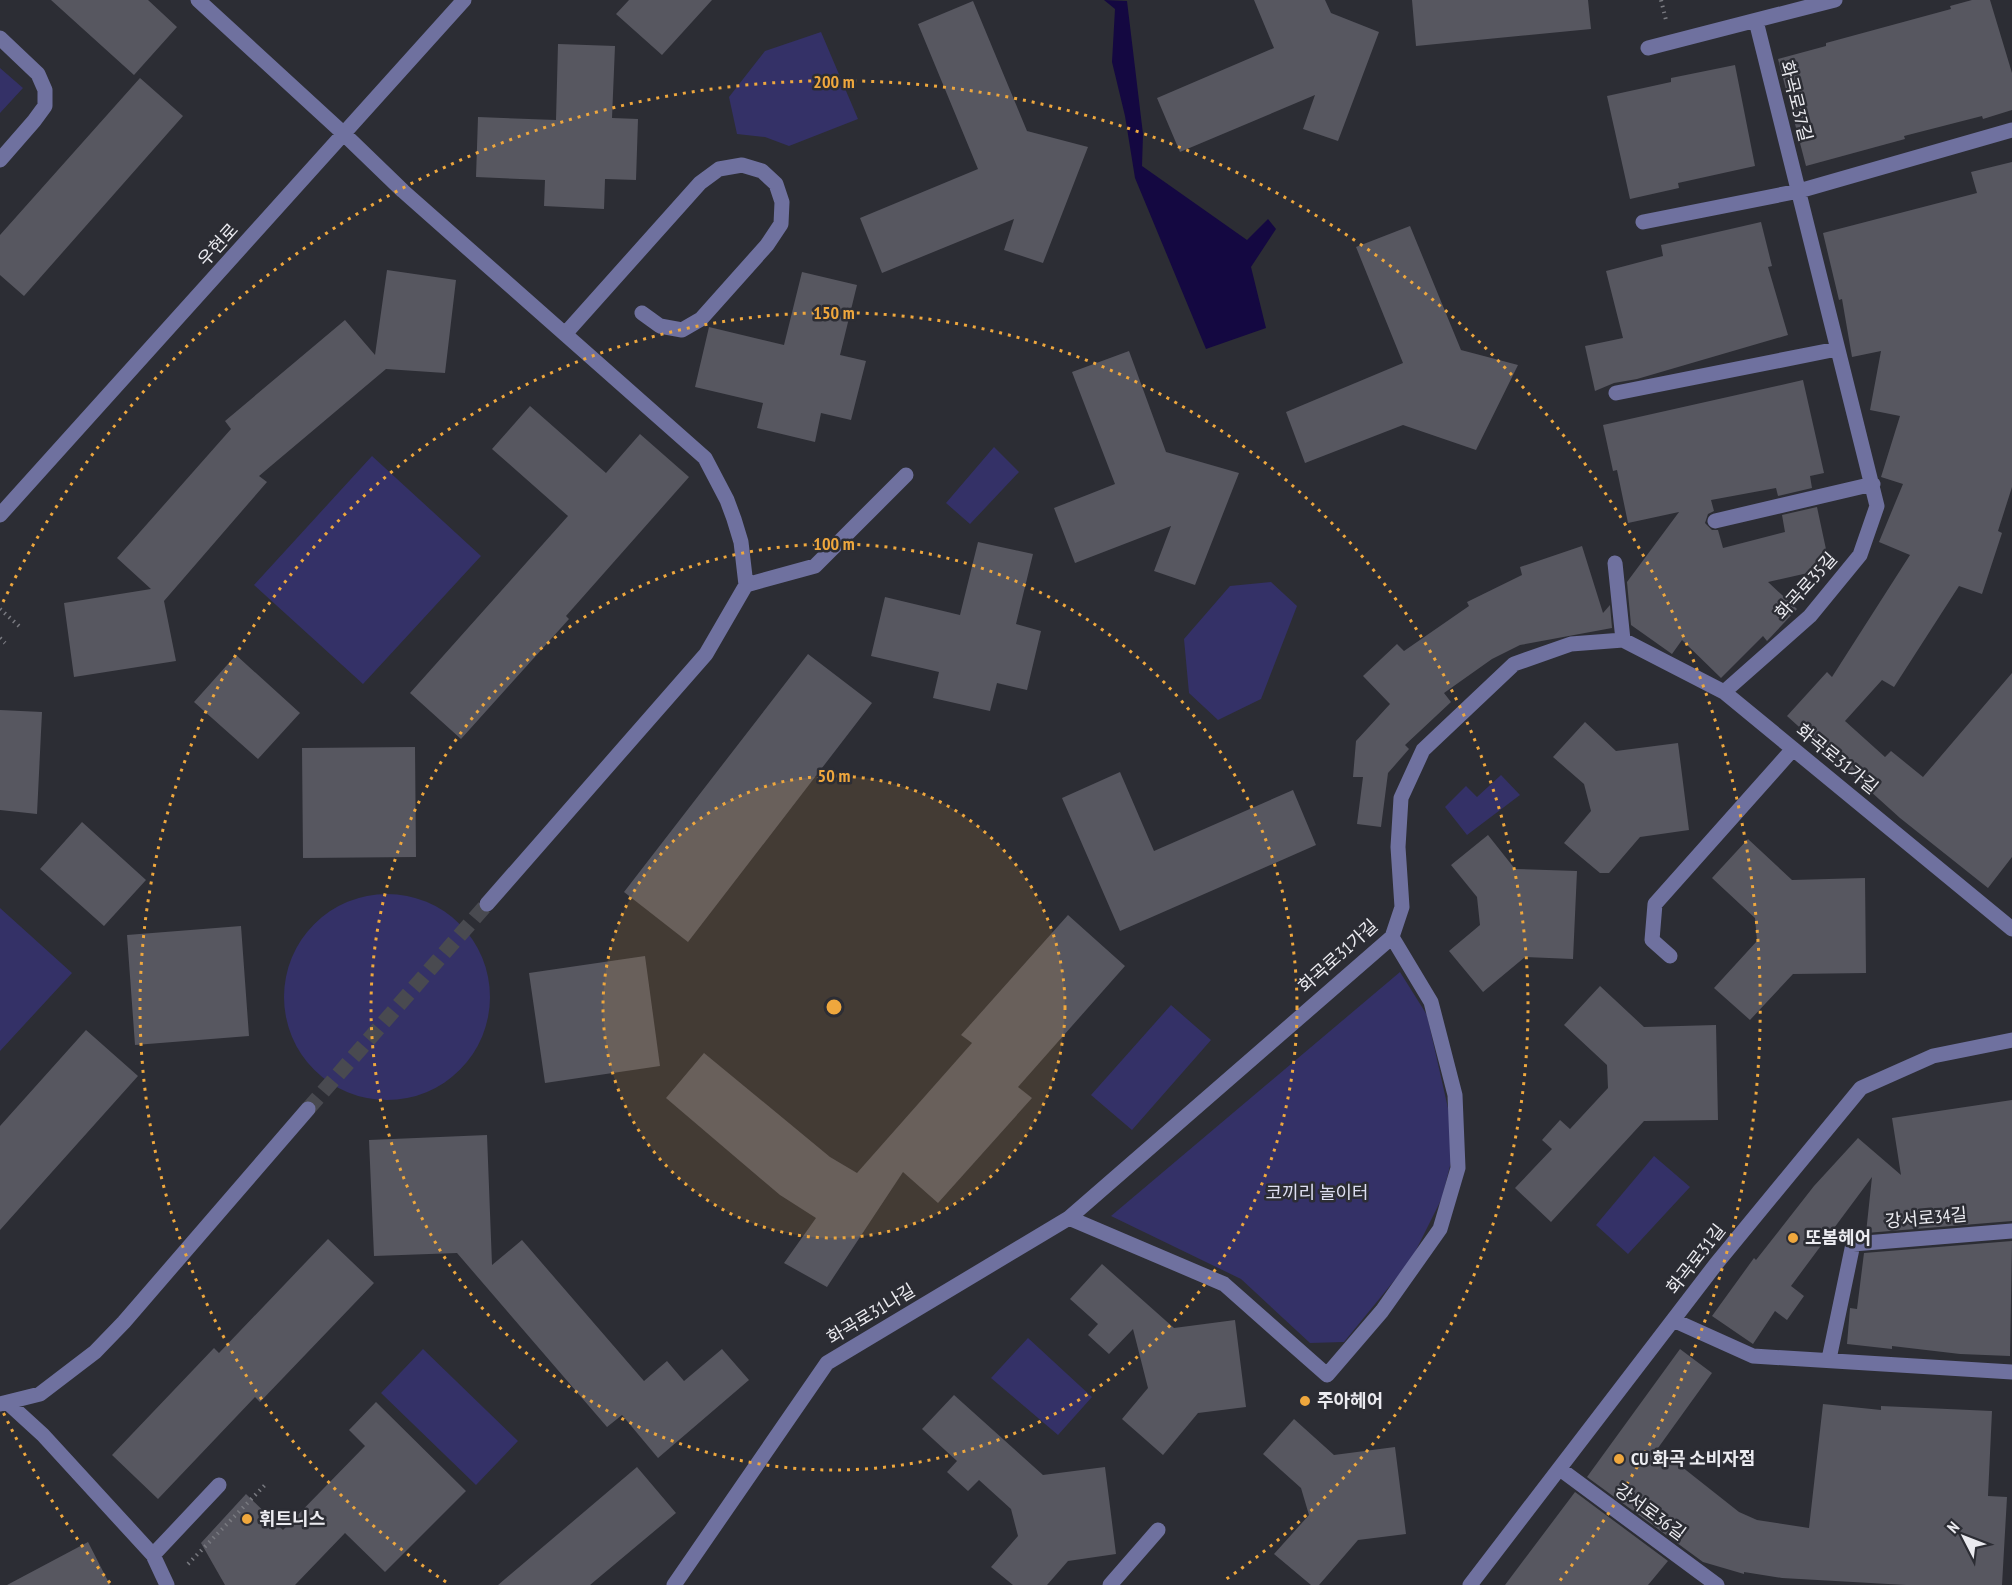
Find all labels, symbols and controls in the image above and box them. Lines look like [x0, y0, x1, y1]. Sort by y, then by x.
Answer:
street label: 화곡로37길 [1775, 58, 1818, 144]
text: 200 m [813, 70, 855, 93]
street label: 우현로 [192, 219, 243, 271]
text: 150 m [813, 301, 855, 324]
text: 100 m [813, 532, 855, 555]
street label: 화곡로35길 [1769, 547, 1842, 624]
street label: 화곡로31가길 [1792, 719, 1883, 799]
text: 50 m [818, 764, 850, 787]
street label: 화곡로31가길 [1293, 914, 1382, 997]
centre of rings [824, 997, 844, 1017]
park label: 코끼리 놀이터 [1265, 1181, 1369, 1204]
street label: 강서로34길 [1884, 1202, 1968, 1233]
street label: 화곡로31길 [1661, 1219, 1730, 1298]
place label: 또봄헤어 [1805, 1226, 1871, 1249]
marker: 또봄헤어 [1786, 1231, 1800, 1245]
street label: 화곡로31나길 [822, 1278, 919, 1349]
place label: 주아헤어 [1317, 1389, 1383, 1412]
marker: 주아헤어 [1298, 1394, 1312, 1408]
place label: CU 화곡 소비자점 [1631, 1447, 1755, 1470]
marker: CU 화곡 소비자점 [1612, 1452, 1626, 1466]
street label: 강서로36길 [1610, 1478, 1690, 1545]
place label: 휘트니스 [259, 1507, 325, 1530]
north arrow [1934, 1507, 1994, 1567]
marker: 휘트니스 [240, 1512, 254, 1526]
text: N [1943, 1517, 1963, 1537]

